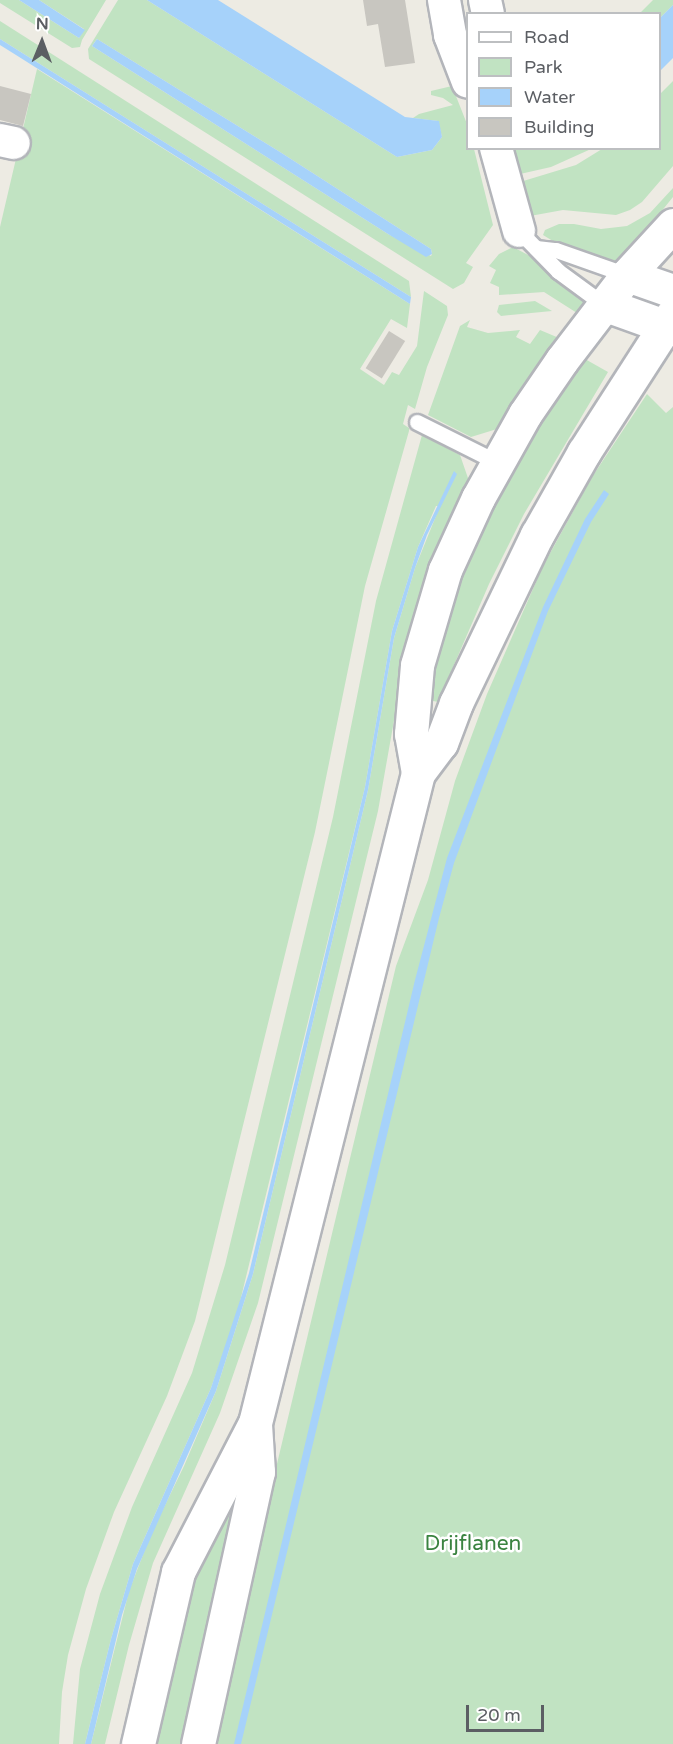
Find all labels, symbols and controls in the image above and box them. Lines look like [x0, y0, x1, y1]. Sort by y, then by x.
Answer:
north arrow [12, 12, 72, 72]
legend [466, 12, 661, 150]
text: N [36, 14, 49, 34]
text: Road [524, 26, 569, 48]
text: Park [524, 56, 562, 78]
text: Water [524, 86, 575, 108]
text: Building [524, 116, 594, 138]
park label: Drijflanen [425, 1531, 521, 1557]
scale bar [469, 1693, 547, 1731]
text: 20 m [477, 1704, 521, 1726]

